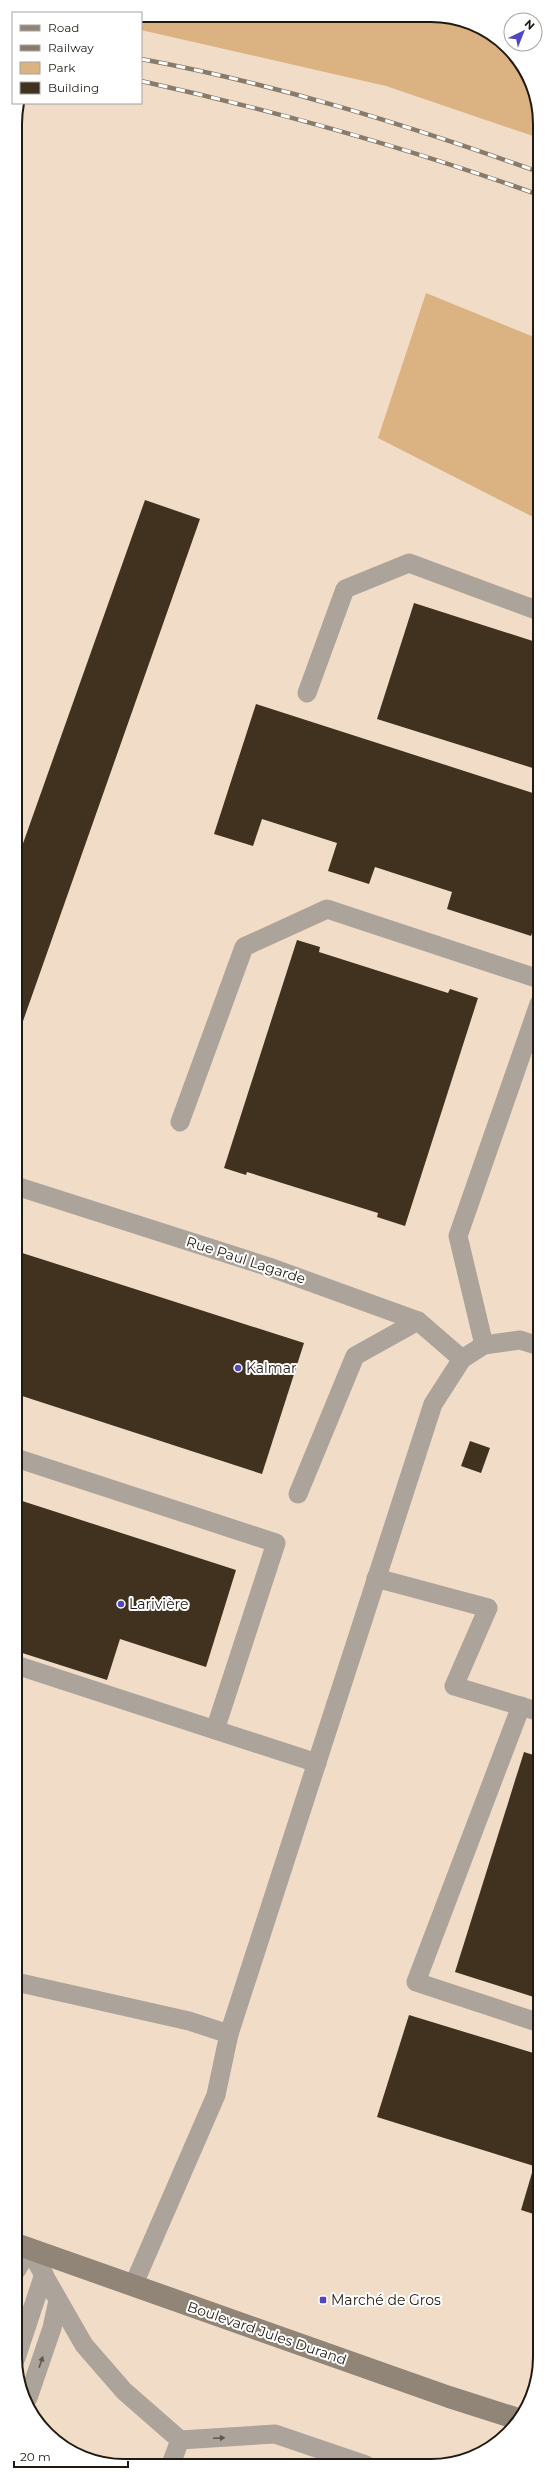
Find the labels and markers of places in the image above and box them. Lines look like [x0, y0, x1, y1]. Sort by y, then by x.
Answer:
place label: Kalmar [246, 1359, 297, 1377]
marker: Kalmar [233, 1363, 243, 1373]
place label: Larivière [129, 1595, 188, 1613]
marker: Larivière [116, 1599, 126, 1609]
place label: Marché de Gros [331, 2291, 441, 2309]
marker: Marché de Gros [318, 2295, 328, 2305]

